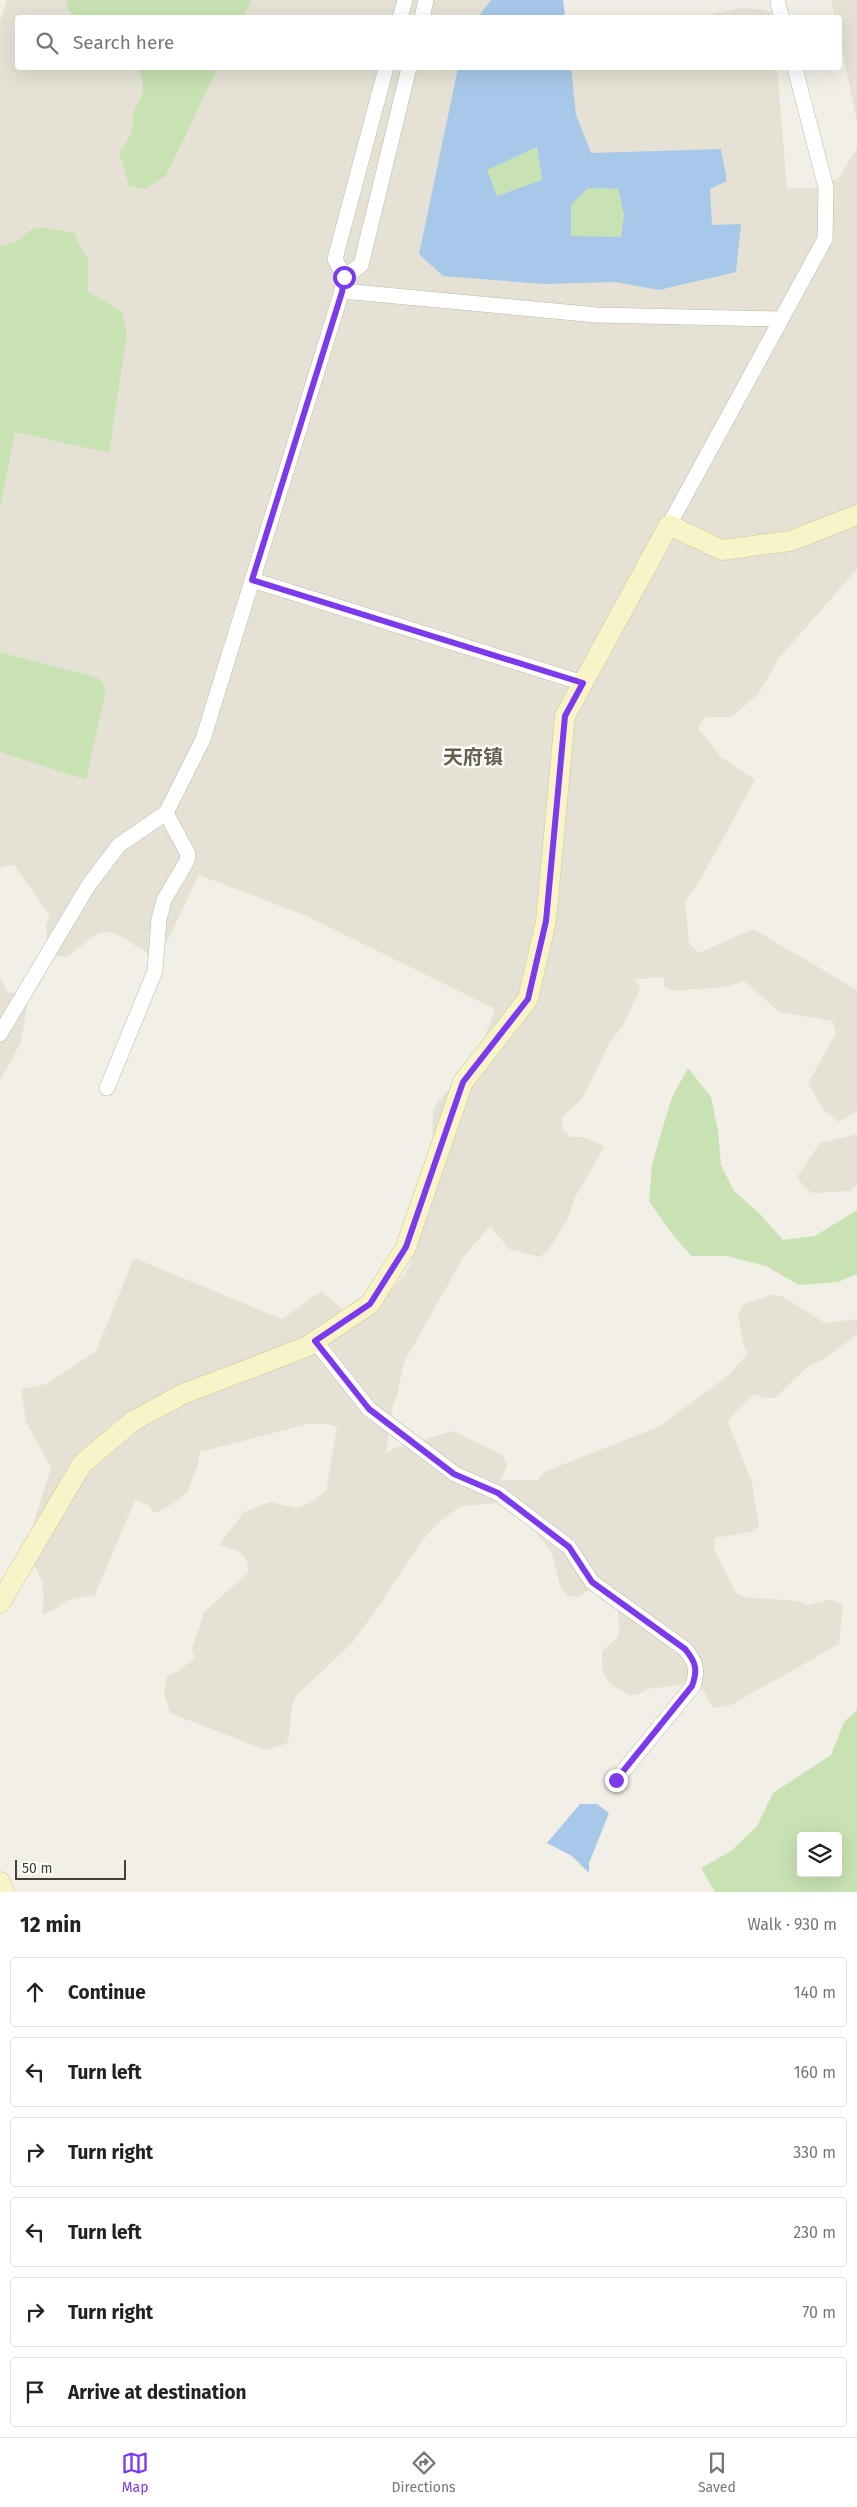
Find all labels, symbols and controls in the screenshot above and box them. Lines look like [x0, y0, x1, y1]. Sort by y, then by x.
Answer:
search box [15, 15, 842, 70]
icon: search [33, 29, 61, 57]
text: Search here [73, 31, 174, 54]
route start [333, 266, 356, 289]
district label: 天府镇 [443, 745, 503, 769]
route end [605, 1769, 628, 1792]
map controls [797, 1832, 842, 1877]
button: layers [797, 1832, 842, 1877]
scale bar [15, 1857, 126, 1880]
text: 50 m [22, 1860, 53, 1877]
text: 12 min [20, 1912, 81, 1938]
text: Walk · 930 m [748, 1915, 837, 1934]
icon: ahead [21, 1978, 49, 2006]
text: Continue [68, 1981, 146, 2004]
text: 140 m [794, 1983, 836, 2002]
icon: left [21, 2058, 49, 2086]
text: Turn left [68, 2061, 142, 2084]
text: 160 m [794, 2063, 836, 2082]
icon: right [21, 2138, 49, 2166]
text: Turn right [68, 2141, 153, 2164]
text: 330 m [793, 2143, 836, 2162]
icon: left [21, 2218, 49, 2246]
text: Turn left [68, 2221, 142, 2244]
text: 230 m [793, 2223, 836, 2242]
icon: right [21, 2298, 49, 2326]
text: Turn right [68, 2301, 153, 2324]
text: 70 m [802, 2303, 836, 2322]
icon: arrive [21, 2378, 49, 2406]
text: Arrive at destination [68, 2381, 247, 2404]
tab: Map [121, 2449, 149, 2496]
tab: Directions [391, 2449, 456, 2496]
tab: Saved [698, 2449, 736, 2496]

